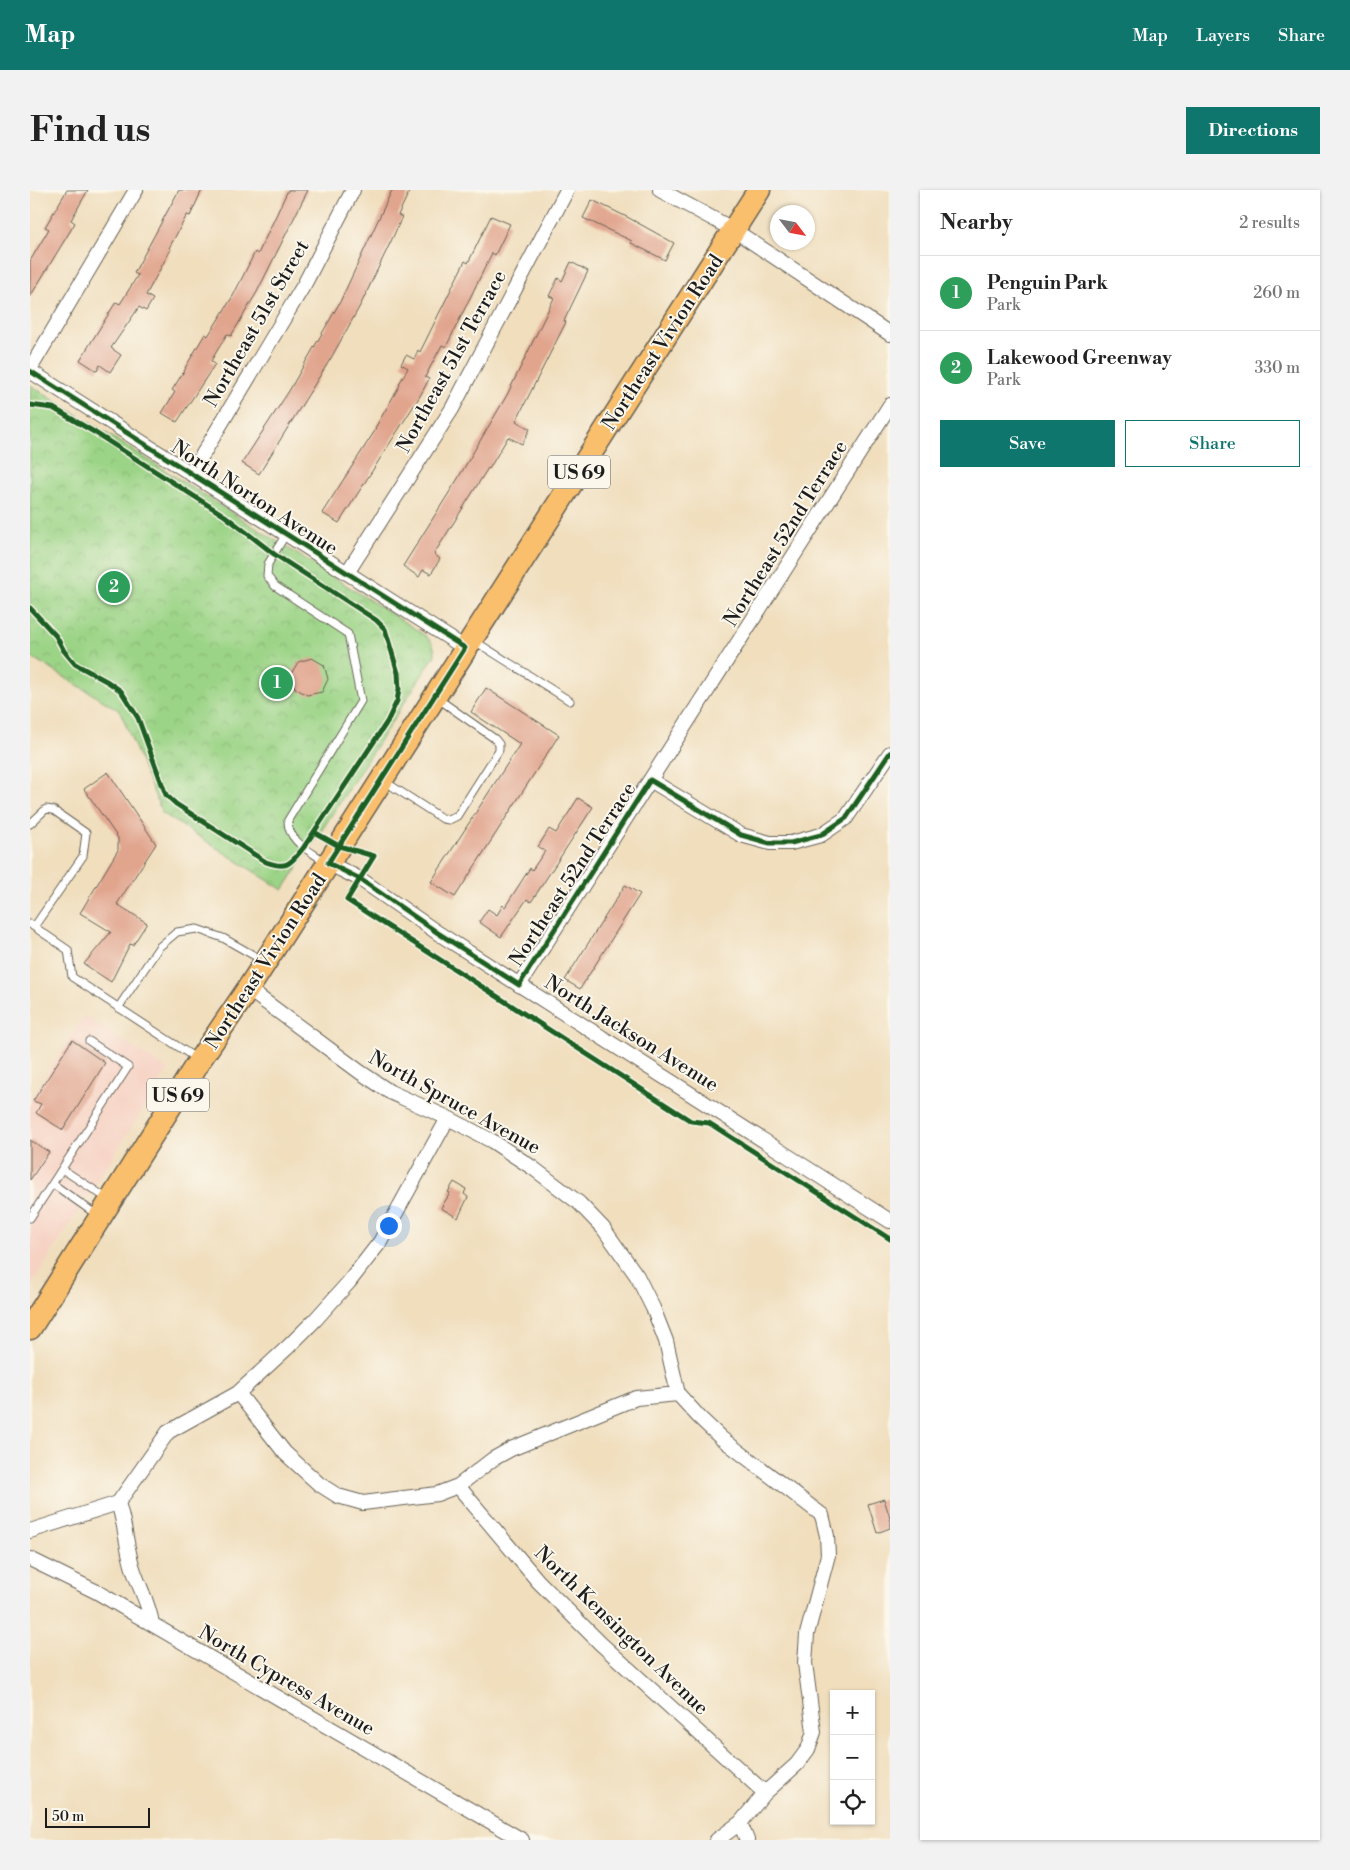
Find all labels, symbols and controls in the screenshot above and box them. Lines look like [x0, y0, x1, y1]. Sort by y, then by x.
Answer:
text: Map [25, 20, 75, 50]
text: Map [1133, 24, 1168, 47]
text: Layers [1196, 24, 1250, 47]
text: Share [1278, 24, 1325, 47]
button: Directions [1186, 107, 1320, 154]
text: Find us [30, 109, 150, 152]
north arrow [770, 205, 815, 250]
text: Nearby [940, 210, 1013, 236]
text: 2 results [1239, 213, 1300, 233]
street label: Northeast 51st Street [199, 236, 315, 412]
street label: Northeast Vivion Road [597, 250, 730, 435]
street label: Northeast 51st Terrace [392, 266, 513, 457]
text: Penguin Park [987, 271, 1108, 295]
text: 1 [952, 283, 960, 303]
text: 260 m [1253, 283, 1300, 303]
text: Park [987, 295, 1020, 315]
text: Lakewood Greenway [987, 346, 1172, 370]
text: 2 [951, 358, 961, 378]
text: 330 m [1254, 358, 1300, 378]
text: Park [987, 370, 1020, 390]
button: Save [940, 420, 1115, 467]
button: Share [1125, 420, 1300, 467]
street label: North Norton Avenue [166, 435, 342, 561]
street label: Northeast 52nd Terrace [719, 436, 854, 631]
road number: US 69 [548, 456, 610, 488]
pin: 2 [98, 568, 130, 606]
pin: 1 [261, 664, 293, 702]
street label: Northeast 52nd Terrace [504, 778, 642, 972]
street label: Northeast Vivion Road [200, 869, 333, 1054]
street label: North Jackson Avenue [540, 971, 723, 1098]
street label: North Spruce Avenue [364, 1046, 544, 1161]
road number: US 69 [147, 1078, 209, 1112]
your location [376, 1213, 402, 1239]
street label: North Kensington Avenue [529, 1541, 713, 1721]
street label: North Cypress Avenue [194, 1621, 379, 1742]
map controls [830, 1690, 875, 1825]
button: + [830, 1690, 875, 1735]
button: − [830, 1735, 875, 1780]
button: locate [830, 1780, 875, 1825]
scale bar [45, 1805, 150, 1828]
text: 50 m [52, 1808, 84, 1826]

